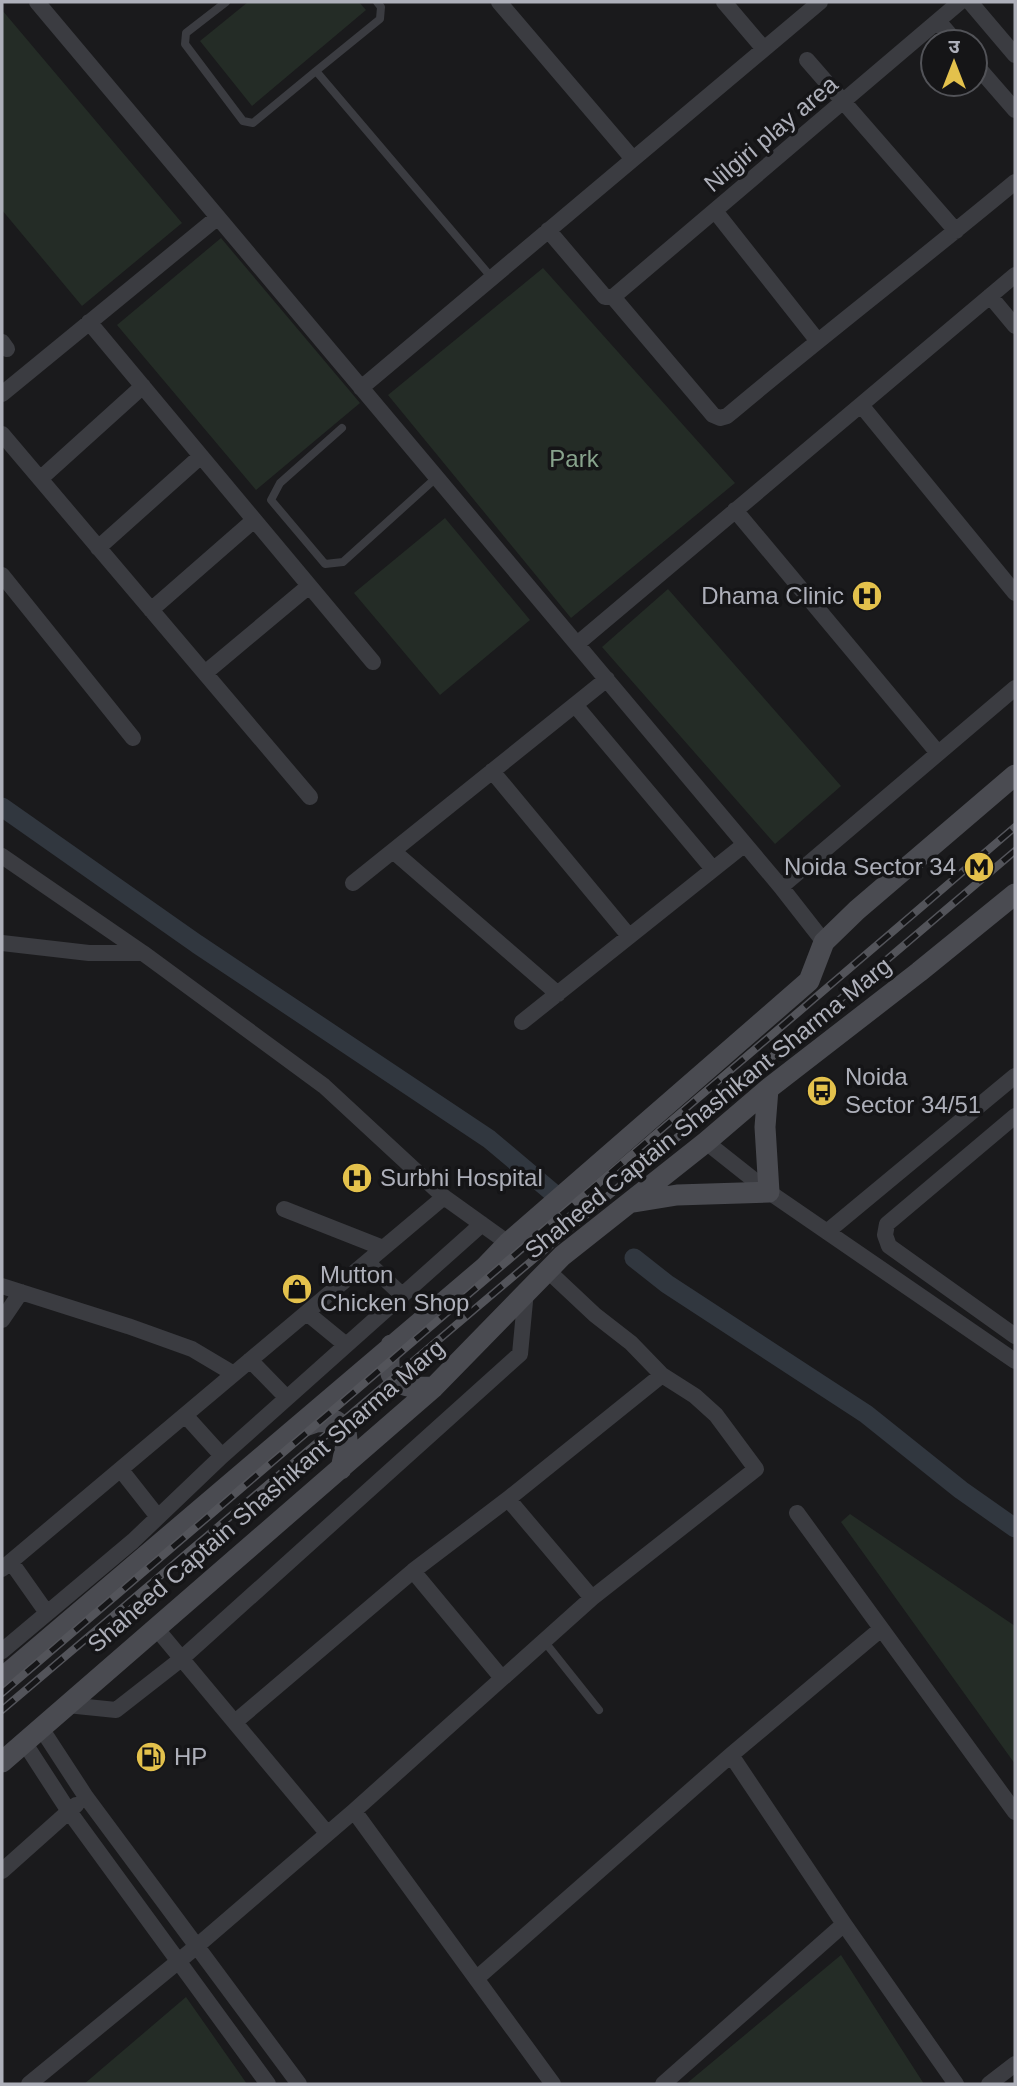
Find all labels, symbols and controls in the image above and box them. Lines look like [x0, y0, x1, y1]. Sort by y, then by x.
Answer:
north arrow [919, 28, 989, 98]
text: उ [948, 36, 960, 57]
street label: Nilgiri play area [699, 70, 843, 197]
park label: Park [549, 445, 600, 472]
hospital icon: Dhama Clinic [850, 579, 884, 613]
place label: Dhama Clinic [701, 582, 844, 609]
metro station icon: Noida Sector 34 [962, 850, 996, 884]
place label: Noida Sector 34 [784, 853, 956, 880]
street label: Shaheed Captain Shashikant Sharma Marg [519, 951, 896, 1264]
place label: Noida Sector 34/51 [845, 1063, 981, 1118]
bus stop icon: Noida Sector 34/51 [805, 1074, 839, 1108]
hospital icon: Surbhi Hospital [340, 1161, 374, 1195]
place label: Surbhi Hospital [380, 1164, 543, 1191]
place label: Mutton Chicken Shop [320, 1261, 469, 1316]
shop icon: Mutton Chicken Shop [280, 1272, 314, 1306]
street label: Shaheed Captain Shashikant Sharma Marg [82, 1334, 449, 1658]
fuel station icon: HP [134, 1740, 168, 1774]
place label: HP [174, 1743, 207, 1770]

